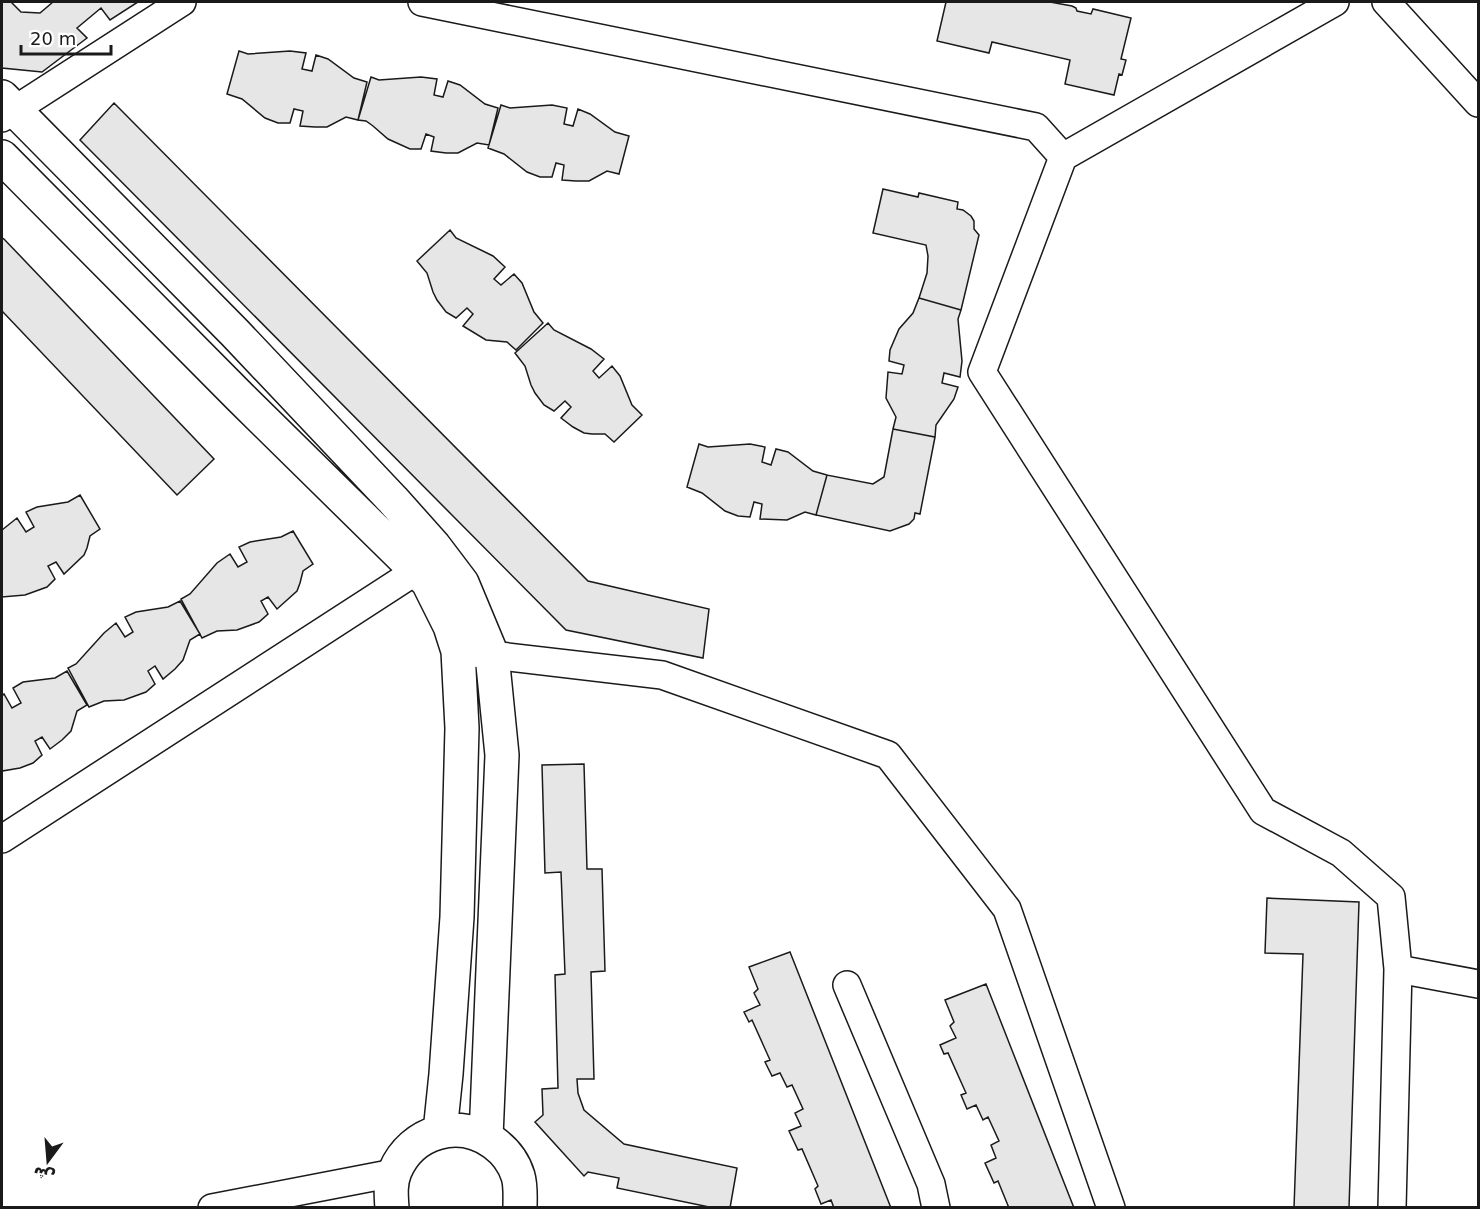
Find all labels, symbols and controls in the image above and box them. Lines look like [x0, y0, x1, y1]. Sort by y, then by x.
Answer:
scale bar [21, 18, 111, 56]
text: 20 m [30, 28, 76, 49]
north arrow [18, 1131, 78, 1191]
text: ش [31, 1163, 57, 1187]

